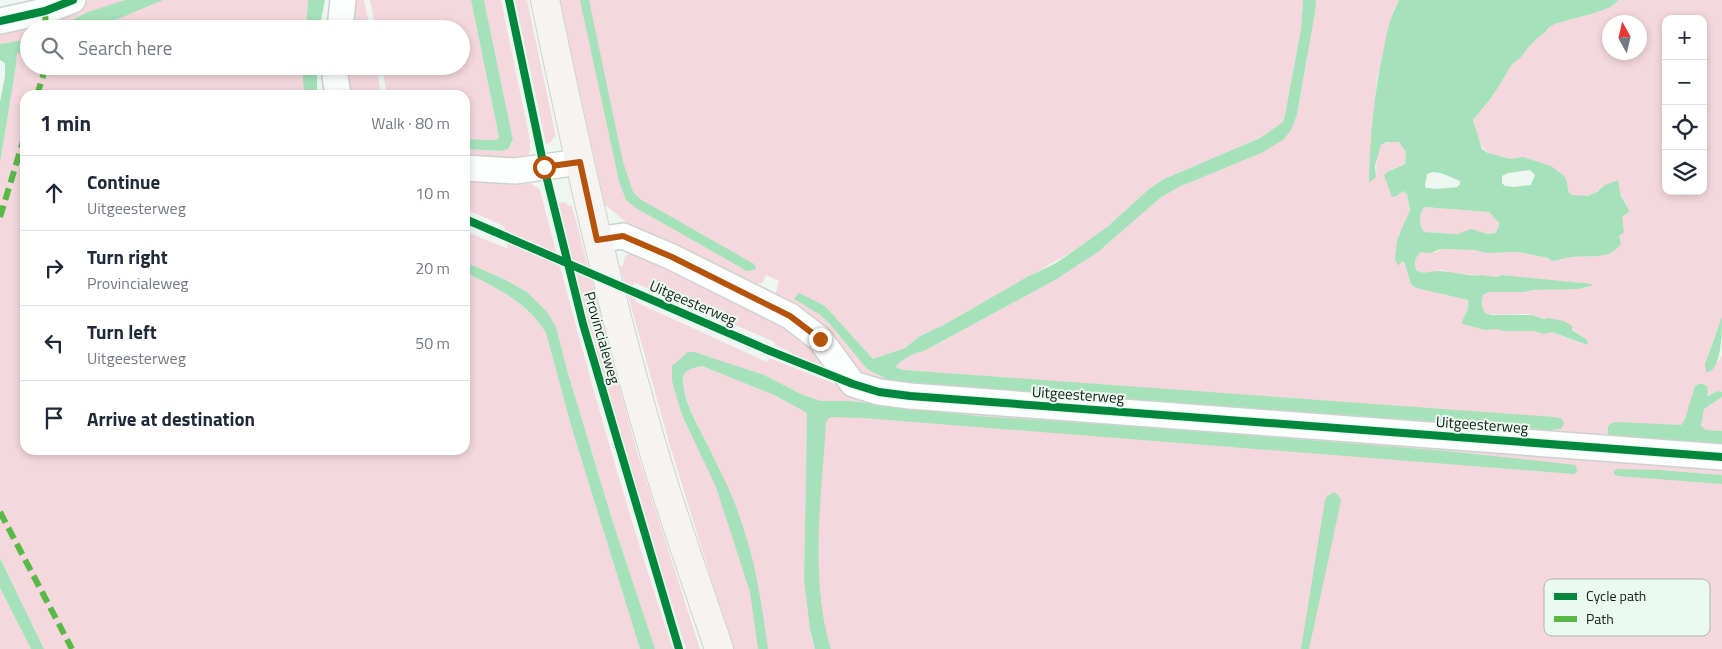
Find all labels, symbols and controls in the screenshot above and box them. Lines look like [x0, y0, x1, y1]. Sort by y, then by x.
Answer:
north arrow [1602, 15, 1647, 60]
map controls [1662, 15, 1707, 195]
button: + [1662, 15, 1707, 60]
search box [20, 20, 470, 75]
text: Search here [78, 33, 172, 62]
icon: search [38, 34, 66, 62]
button: − [1662, 60, 1707, 105]
button: locate [1662, 105, 1707, 150]
text: 1 min [40, 107, 91, 139]
text: Walk · 80 m [371, 111, 450, 135]
button: layers [1662, 150, 1707, 195]
route start [533, 156, 556, 179]
text: Continue [87, 167, 160, 196]
icon: ahead [40, 179, 68, 207]
text: 10 m [415, 181, 450, 205]
text: Uitgeesterweg [87, 196, 186, 220]
text: Turn right [87, 242, 168, 271]
icon: right [40, 254, 68, 282]
text: 20 m [415, 256, 450, 280]
text: Provincialeweg [87, 271, 189, 295]
street label: Uitgeesterweg [646, 274, 741, 331]
street label: Provincialeweg [578, 289, 627, 387]
text: Turn left [87, 317, 157, 346]
route end [809, 328, 832, 351]
icon: left [40, 329, 68, 357]
text: 50 m [415, 331, 450, 355]
text: Uitgeesterweg [87, 346, 186, 370]
street label: Uitgeesterweg [1031, 380, 1125, 409]
icon: arrive [40, 404, 68, 432]
text: Arrive at destination [87, 404, 255, 433]
street label: Uitgeesterweg [1435, 410, 1529, 439]
legend [1544, 579, 1710, 636]
text: Cycle path [1586, 585, 1646, 606]
text: Path [1586, 608, 1614, 629]

